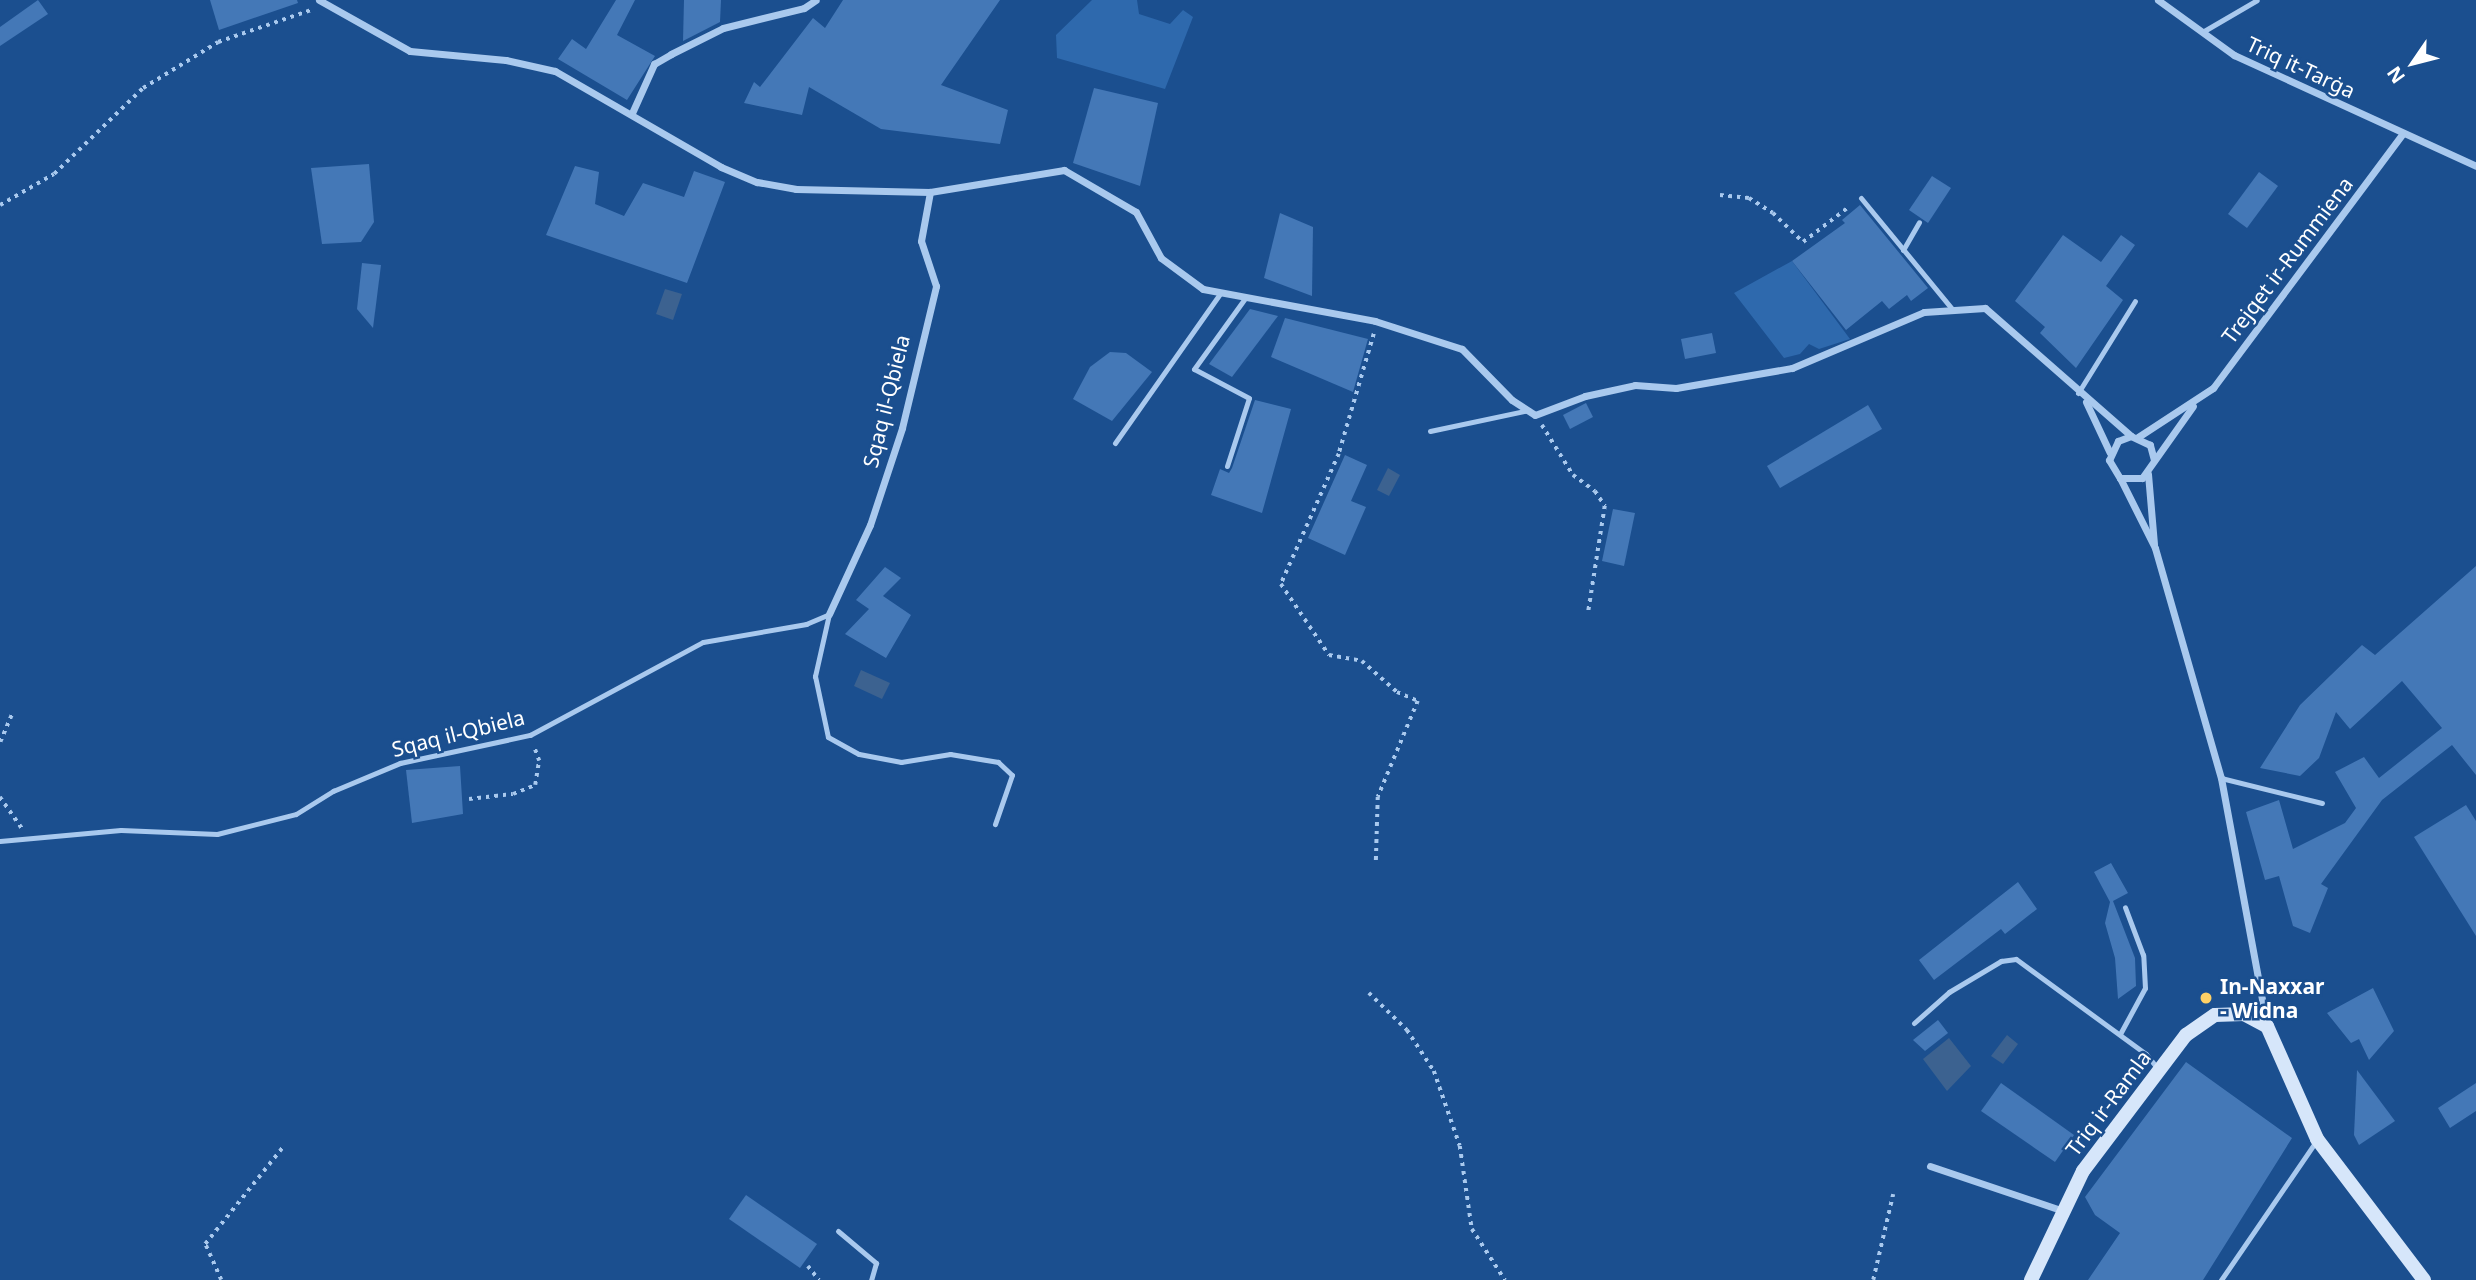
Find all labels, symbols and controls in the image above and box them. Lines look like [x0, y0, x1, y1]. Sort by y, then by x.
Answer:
north arrow [2378, 28, 2448, 98]
street label: Triq it-Tarġa [2243, 31, 2359, 103]
text: N [2381, 61, 2411, 89]
street label: Trejqet ir-Rummiena [2216, 172, 2358, 348]
street label: Sqaq il-Qbiela [857, 332, 915, 470]
street label: Sqaq il-Qbiela [389, 704, 527, 762]
place label: In-Naxxar - Widna [2220, 973, 2324, 1023]
marker: In-Naxxar - Widna [2198, 990, 2214, 1006]
street label: Triq ir-Ramla [2060, 1045, 2156, 1161]

